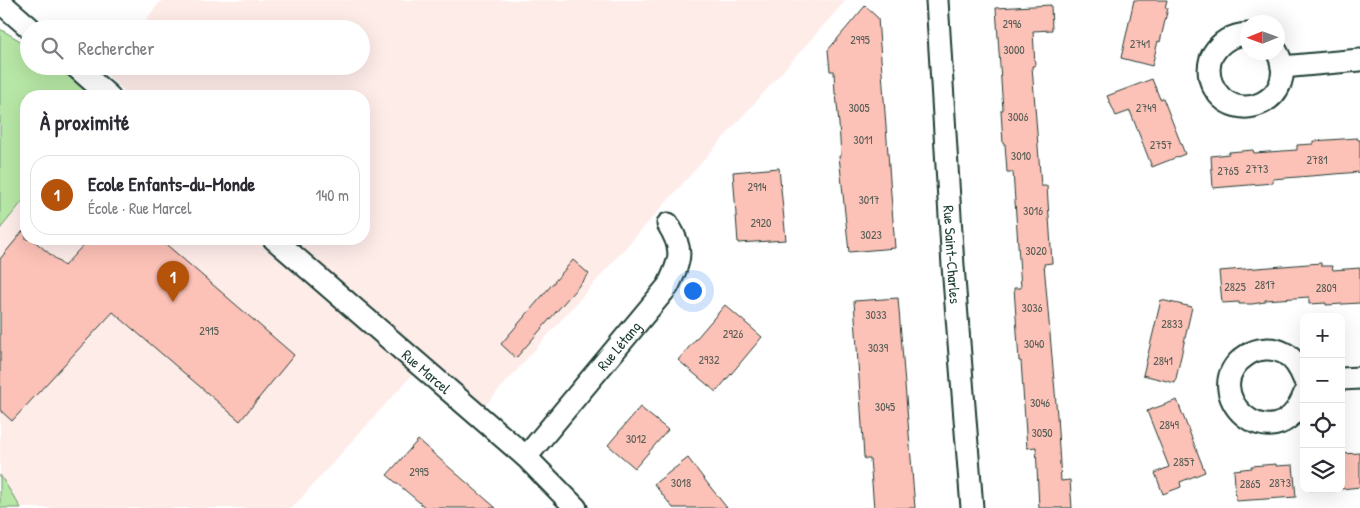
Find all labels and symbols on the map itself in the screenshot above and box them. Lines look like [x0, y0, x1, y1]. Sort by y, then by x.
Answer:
house number: 2996 [1002, 15, 1022, 32]
north arrow [1240, 15, 1285, 60]
house number: 2995 [850, 31, 870, 48]
house number: 2741 [1130, 35, 1150, 52]
house number: 3000 [1003, 41, 1025, 58]
house number: 3005 [848, 99, 870, 116]
house number: 2749 [1136, 99, 1157, 116]
house number: 3006 [1008, 108, 1029, 125]
house number: 3011 [853, 131, 873, 148]
house number: 2757 [1150, 136, 1172, 153]
house number: 3010 [1011, 147, 1031, 164]
house number: 2781 [1306, 151, 1328, 168]
house number: 2773 [1246, 160, 1268, 177]
house number: 2765 [1217, 162, 1239, 179]
house number: 2914 [748, 178, 767, 195]
house number: 3017 [858, 191, 880, 208]
house number: 3016 [1023, 202, 1043, 219]
street label: Rue Saint-Charles [939, 205, 966, 305]
house number: 2920 [750, 214, 772, 231]
house number: 3023 [860, 226, 882, 243]
house number: 3020 [1025, 242, 1047, 259]
pin: 1 [157, 261, 189, 302]
house number: 2817 [1254, 276, 1276, 293]
your location [680, 278, 706, 304]
house number: 2825 [1224, 278, 1246, 295]
house number: 2809 [1316, 279, 1337, 296]
house number: 3036 [1022, 299, 1043, 316]
house number: 3033 [865, 306, 887, 323]
house number: 2833 [1161, 315, 1183, 332]
street label: Rue Létang [592, 316, 646, 375]
house number: 2915 [199, 322, 219, 339]
house number: 2926 [723, 325, 743, 342]
house number: 3040 [1024, 335, 1044, 352]
house number: 3039 [868, 339, 889, 356]
street label: Rue Marcel [398, 344, 456, 398]
house number: 2932 [698, 351, 720, 368]
house number: 2841 [1153, 352, 1173, 369]
house number: 3046 [1030, 394, 1050, 411]
house number: 3045 [875, 398, 895, 415]
house number: 2849 [1159, 416, 1179, 433]
house number: 3050 [1031, 424, 1053, 441]
house number: 3012 [626, 430, 647, 447]
house number: 2857 [1173, 453, 1195, 470]
house number: 2995 [409, 463, 429, 480]
house number: 3018 [671, 474, 691, 491]
house number: 2873 [1269, 474, 1291, 491]
house number: 2865 [1240, 475, 1260, 492]

